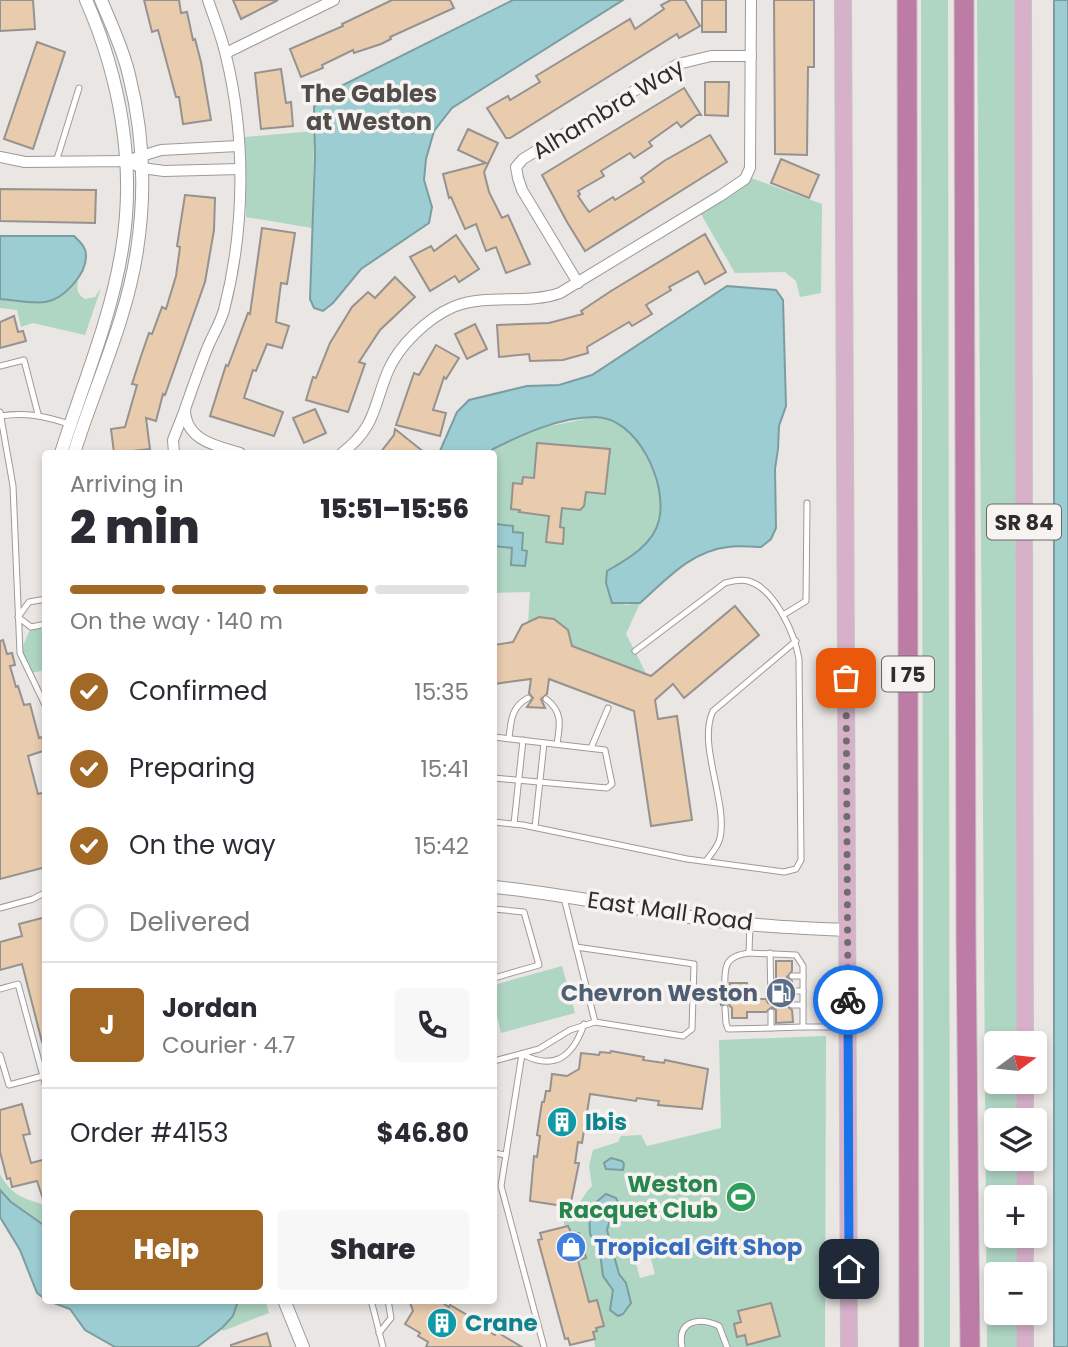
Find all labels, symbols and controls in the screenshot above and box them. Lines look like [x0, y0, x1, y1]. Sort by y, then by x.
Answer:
street label: Alhambra Way [526, 51, 690, 167]
district label: The Gables at Weston [301, 77, 437, 138]
text: Arriving in [70, 468, 184, 500]
text: 15:51–15:56 [321, 491, 469, 527]
text: 2 min [70, 495, 200, 559]
road number: SR 84 [987, 504, 1061, 540]
text: On the way · 140 m [70, 605, 283, 637]
pin [816, 648, 876, 708]
road number: I 75 [882, 656, 934, 692]
icon: bag [827, 659, 865, 697]
icon: check [70, 673, 108, 711]
text: Confirmed [129, 673, 267, 709]
text: 15:35 [414, 676, 469, 708]
icon: check [70, 750, 108, 788]
text: Preparing [129, 750, 255, 786]
text: 15:41 [420, 753, 469, 785]
icon: check [70, 827, 108, 865]
text: On the way [129, 827, 276, 863]
text: 15:42 [415, 830, 469, 862]
street label: East Mall Road [585, 884, 755, 938]
text: Delivered [129, 904, 250, 940]
courier [813, 965, 883, 1035]
fuel station icon: Chevron Weston [764, 976, 798, 1010]
place label: Chevron Weston [561, 977, 758, 1009]
icon: bike [829, 981, 867, 1019]
button: phone [395, 988, 469, 1062]
text: Jordan [162, 990, 258, 1026]
text: J [99, 1007, 115, 1043]
text: Courier · 4.7 [162, 1029, 295, 1061]
north arrow [984, 1031, 1046, 1094]
map controls [984, 1031, 1047, 1325]
building icon: Ibis [545, 1105, 579, 1139]
place label: Ibis [585, 1106, 627, 1138]
button: layers [984, 1108, 1047, 1171]
text: Order #4153 [70, 1115, 229, 1151]
text: $46.80 [377, 1115, 469, 1151]
place label: Weston Racquet Club [559, 1168, 718, 1226]
sports icon: Weston Racquet Club [724, 1180, 758, 1214]
button: + [984, 1185, 1047, 1248]
button: Help [70, 1210, 263, 1290]
button: Share [277, 1210, 469, 1290]
shop icon: Tropical Gift Shop [554, 1230, 588, 1264]
place label: Tropical Gift Shop [594, 1231, 802, 1263]
pin [819, 1239, 879, 1299]
icon: home [830, 1250, 868, 1288]
button: − [984, 1262, 1047, 1325]
building icon: Crane [425, 1306, 459, 1340]
place label: Crane [465, 1307, 538, 1339]

